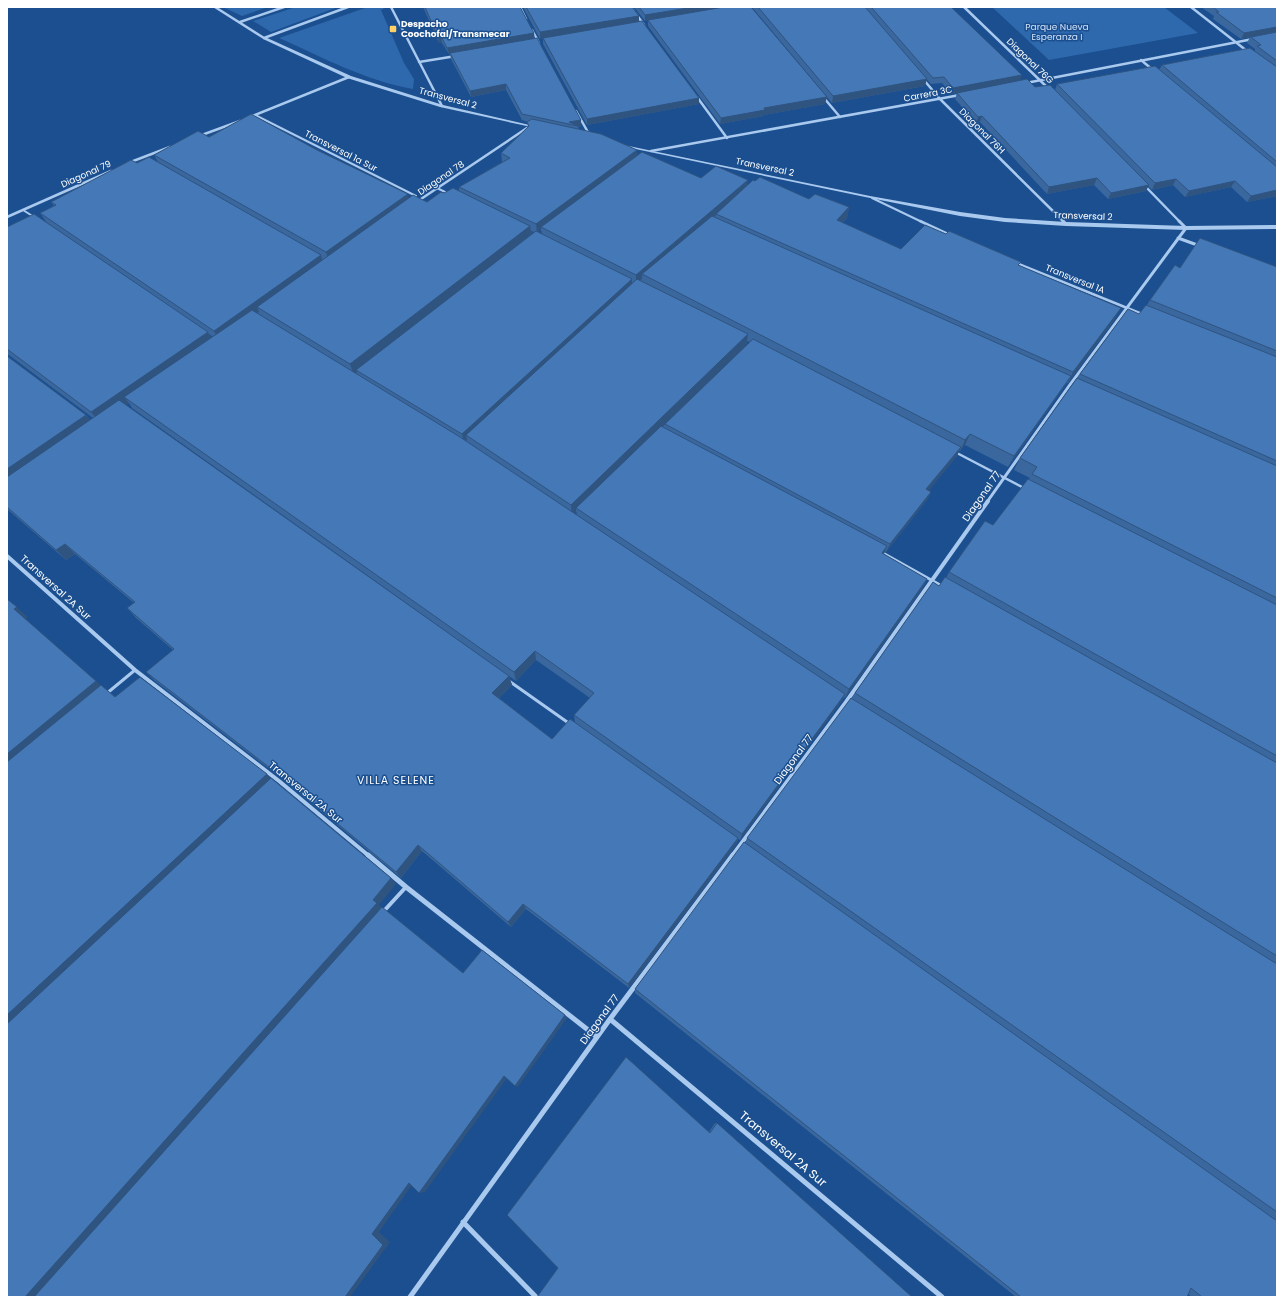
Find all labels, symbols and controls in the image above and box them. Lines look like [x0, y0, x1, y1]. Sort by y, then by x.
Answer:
place label: Despacho Coochofal/Transmecar [401, 18, 510, 40]
park label: Parque Nueva Esperanza I [1025, 21, 1089, 43]
marker: Despacho Coochofal/Transmecar [388, 24, 398, 34]
street label: Diagonal 76G [1004, 36, 1056, 86]
street label: Carrera 3C [903, 83, 953, 105]
street label: Transversal 2 [418, 85, 478, 111]
street label: Diagonal 76H [957, 106, 1007, 156]
street label: Transversal 1a Sur [303, 128, 380, 175]
street label: Transversal 2 [735, 155, 795, 179]
street label: Diagonal 79 [59, 157, 113, 190]
street label: Diagonal 78 [415, 158, 467, 198]
street label: Transversal 2 [1053, 209, 1113, 223]
street label: Transversal 1A [1043, 262, 1107, 296]
street label: Diagonal 77 [958, 468, 1005, 525]
street label: Transversal 2A Sur [17, 551, 95, 624]
street label: Diagonal 77 [770, 731, 817, 787]
street label: Transversal 2A Sur [265, 758, 346, 827]
district label: VILLA SELENE [357, 772, 435, 788]
street label: Diagonal 77 [576, 991, 623, 1047]
street label: Transversal 2A Sur [736, 1107, 831, 1191]

